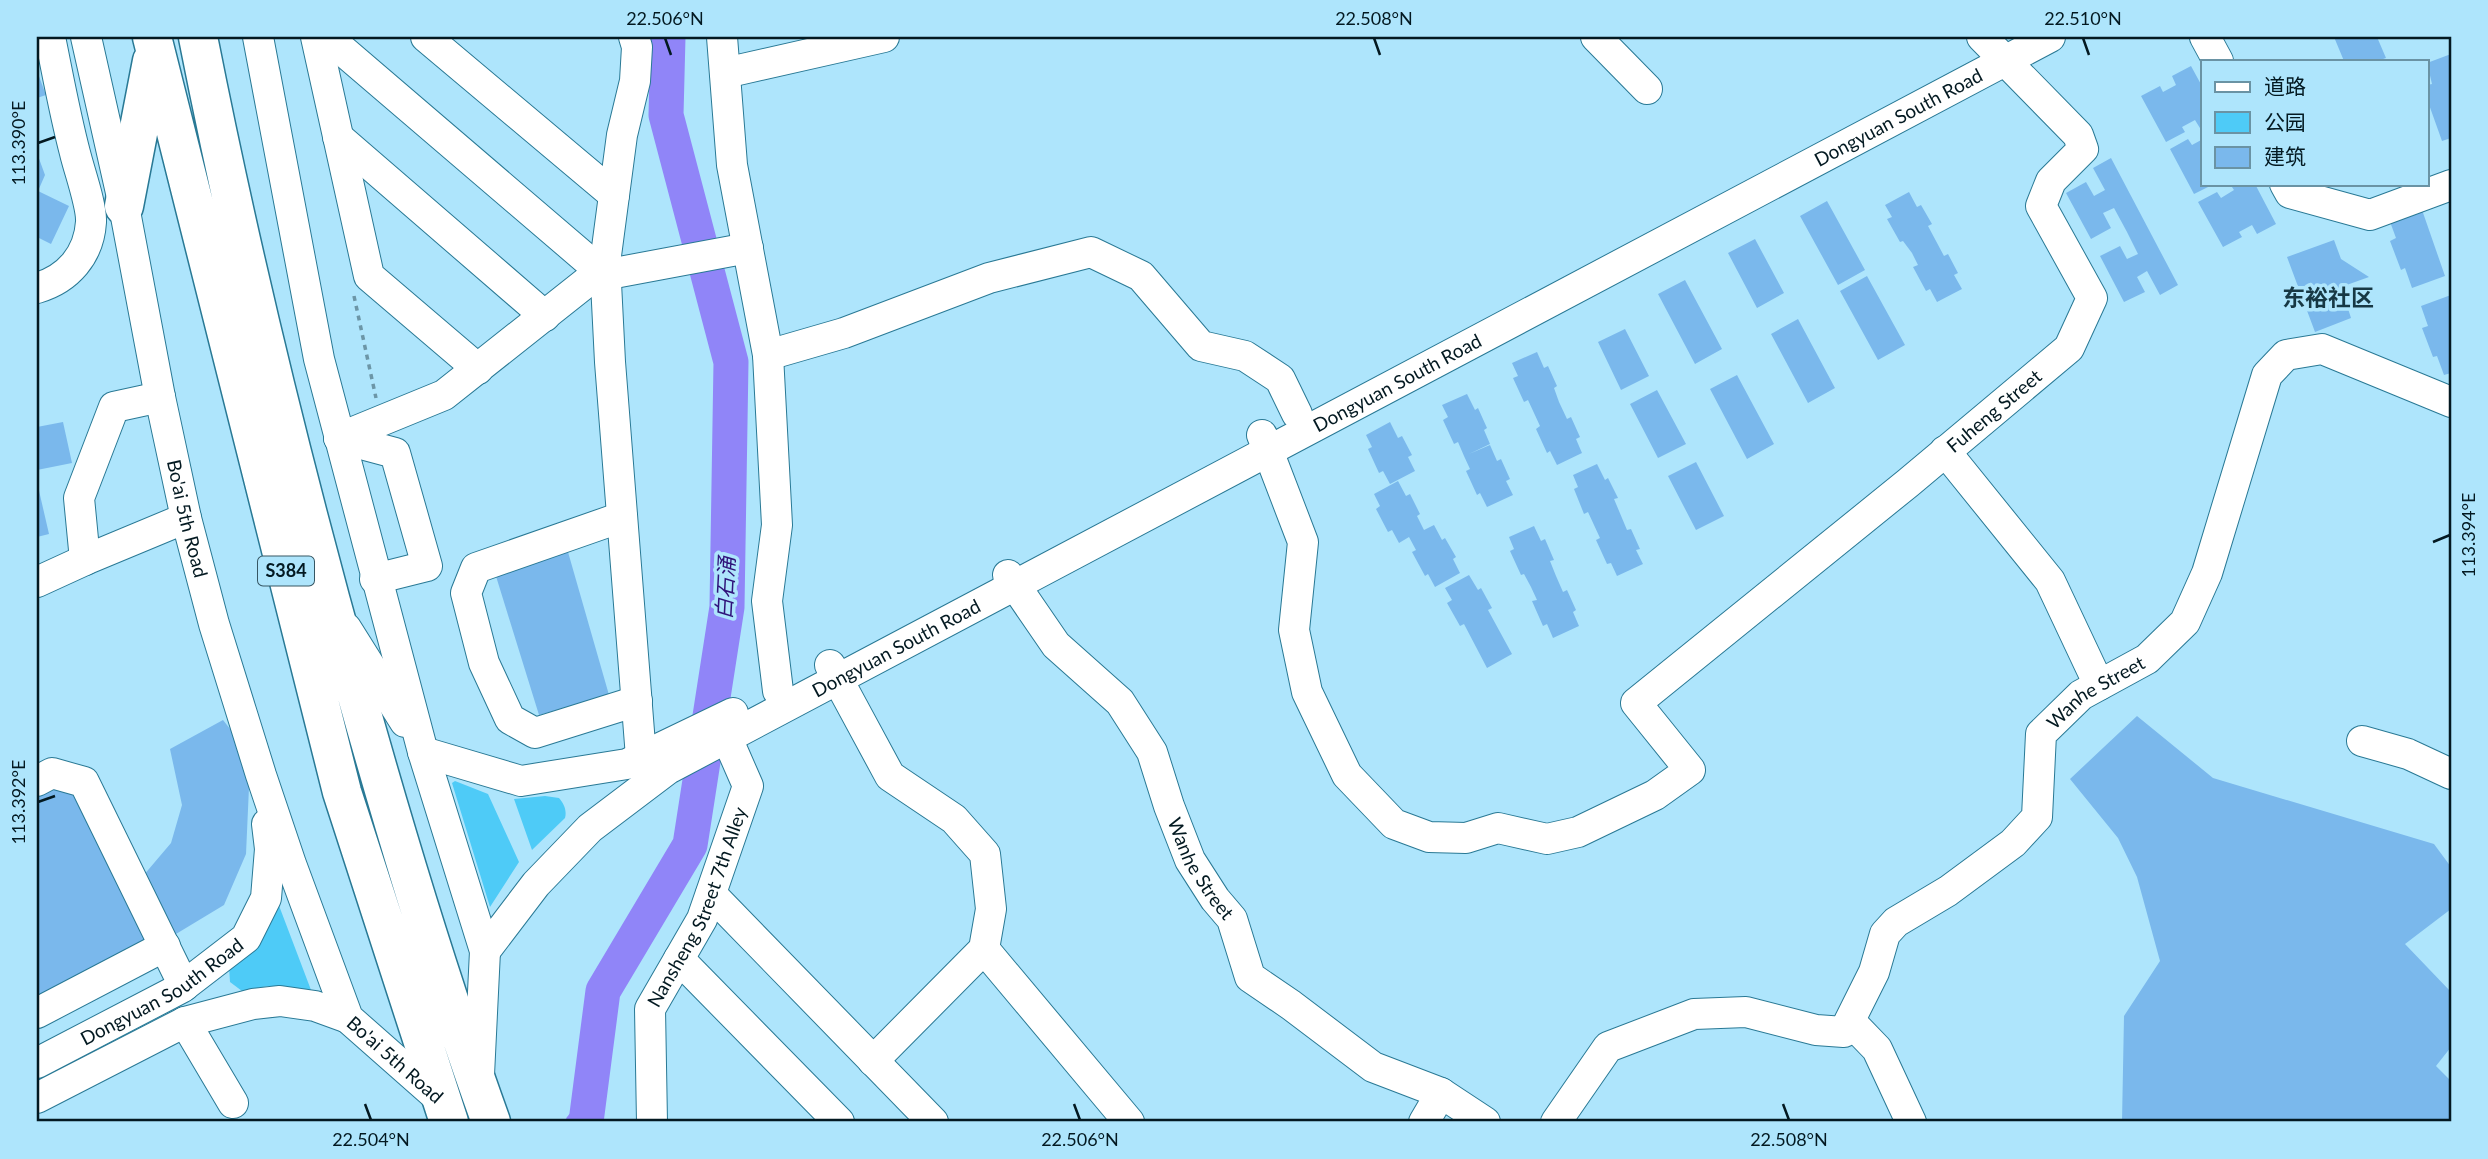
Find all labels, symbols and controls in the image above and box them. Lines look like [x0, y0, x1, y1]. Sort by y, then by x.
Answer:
text: 22.506°N [626, 7, 704, 29]
text: 22.508°N [1335, 7, 1413, 29]
text: 22.510°N [2044, 7, 2122, 29]
legend [2201, 60, 2428, 186]
street label: Dongyuan South Road [1810, 63, 1986, 171]
text: 道路 [2264, 73, 2306, 98]
text: 113.390°E [7, 101, 29, 185]
text: 公园 [2264, 109, 2306, 134]
text: 建筑 [2264, 143, 2306, 168]
district label: 东裕社区 [2282, 283, 2374, 311]
street label: Dongyuan South Road [1309, 328, 1485, 436]
street label: Fuheng Street [1942, 364, 2046, 457]
street label: Bo'ai 5th Road [163, 457, 213, 580]
text: 113.394°E [2457, 493, 2479, 577]
water label: 白石涌 [710, 554, 739, 620]
road number: S384 [258, 556, 314, 586]
street label: Dongyuan South Road [808, 594, 984, 702]
street label: Wanhe Street [2041, 650, 2149, 733]
text: 113.392°E [7, 760, 29, 844]
street label: Nansheng Street 7th Alley [642, 804, 751, 1011]
street label: Wanhe Street [1164, 814, 1239, 924]
street label: Dongyuan South Road [76, 933, 247, 1049]
street label: Bo'ai 5th Road [343, 1011, 448, 1108]
text: 22.504°N [332, 1128, 410, 1150]
text: 22.506°N [1041, 1128, 1119, 1150]
text: 22.508°N [1750, 1128, 1828, 1150]

